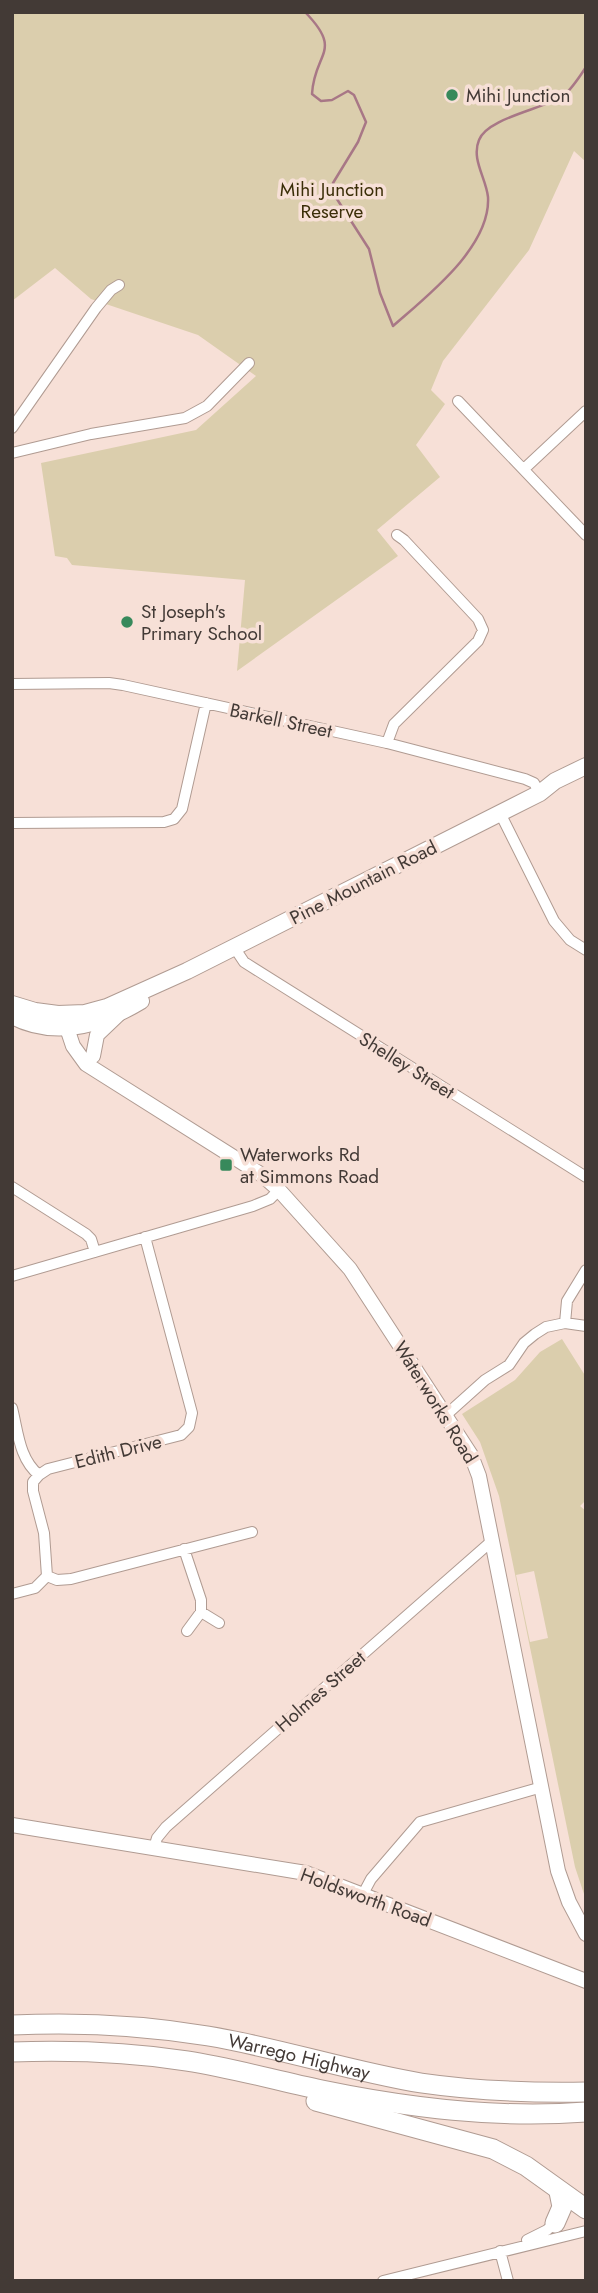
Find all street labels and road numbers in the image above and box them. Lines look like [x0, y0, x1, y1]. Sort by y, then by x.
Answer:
street label: Barkell Street [227, 696, 335, 745]
street label: Pine Mountain Road [285, 834, 441, 931]
street label: Shelley Street [354, 1025, 460, 1106]
street label: Waterworks Road [387, 1336, 484, 1469]
street label: Edith Drive [72, 1428, 165, 1475]
street label: Holmes Street [269, 1644, 372, 1738]
street label: Holdsworth Road [297, 1861, 435, 1934]
street label: Warrego Highway [226, 2027, 373, 2087]

